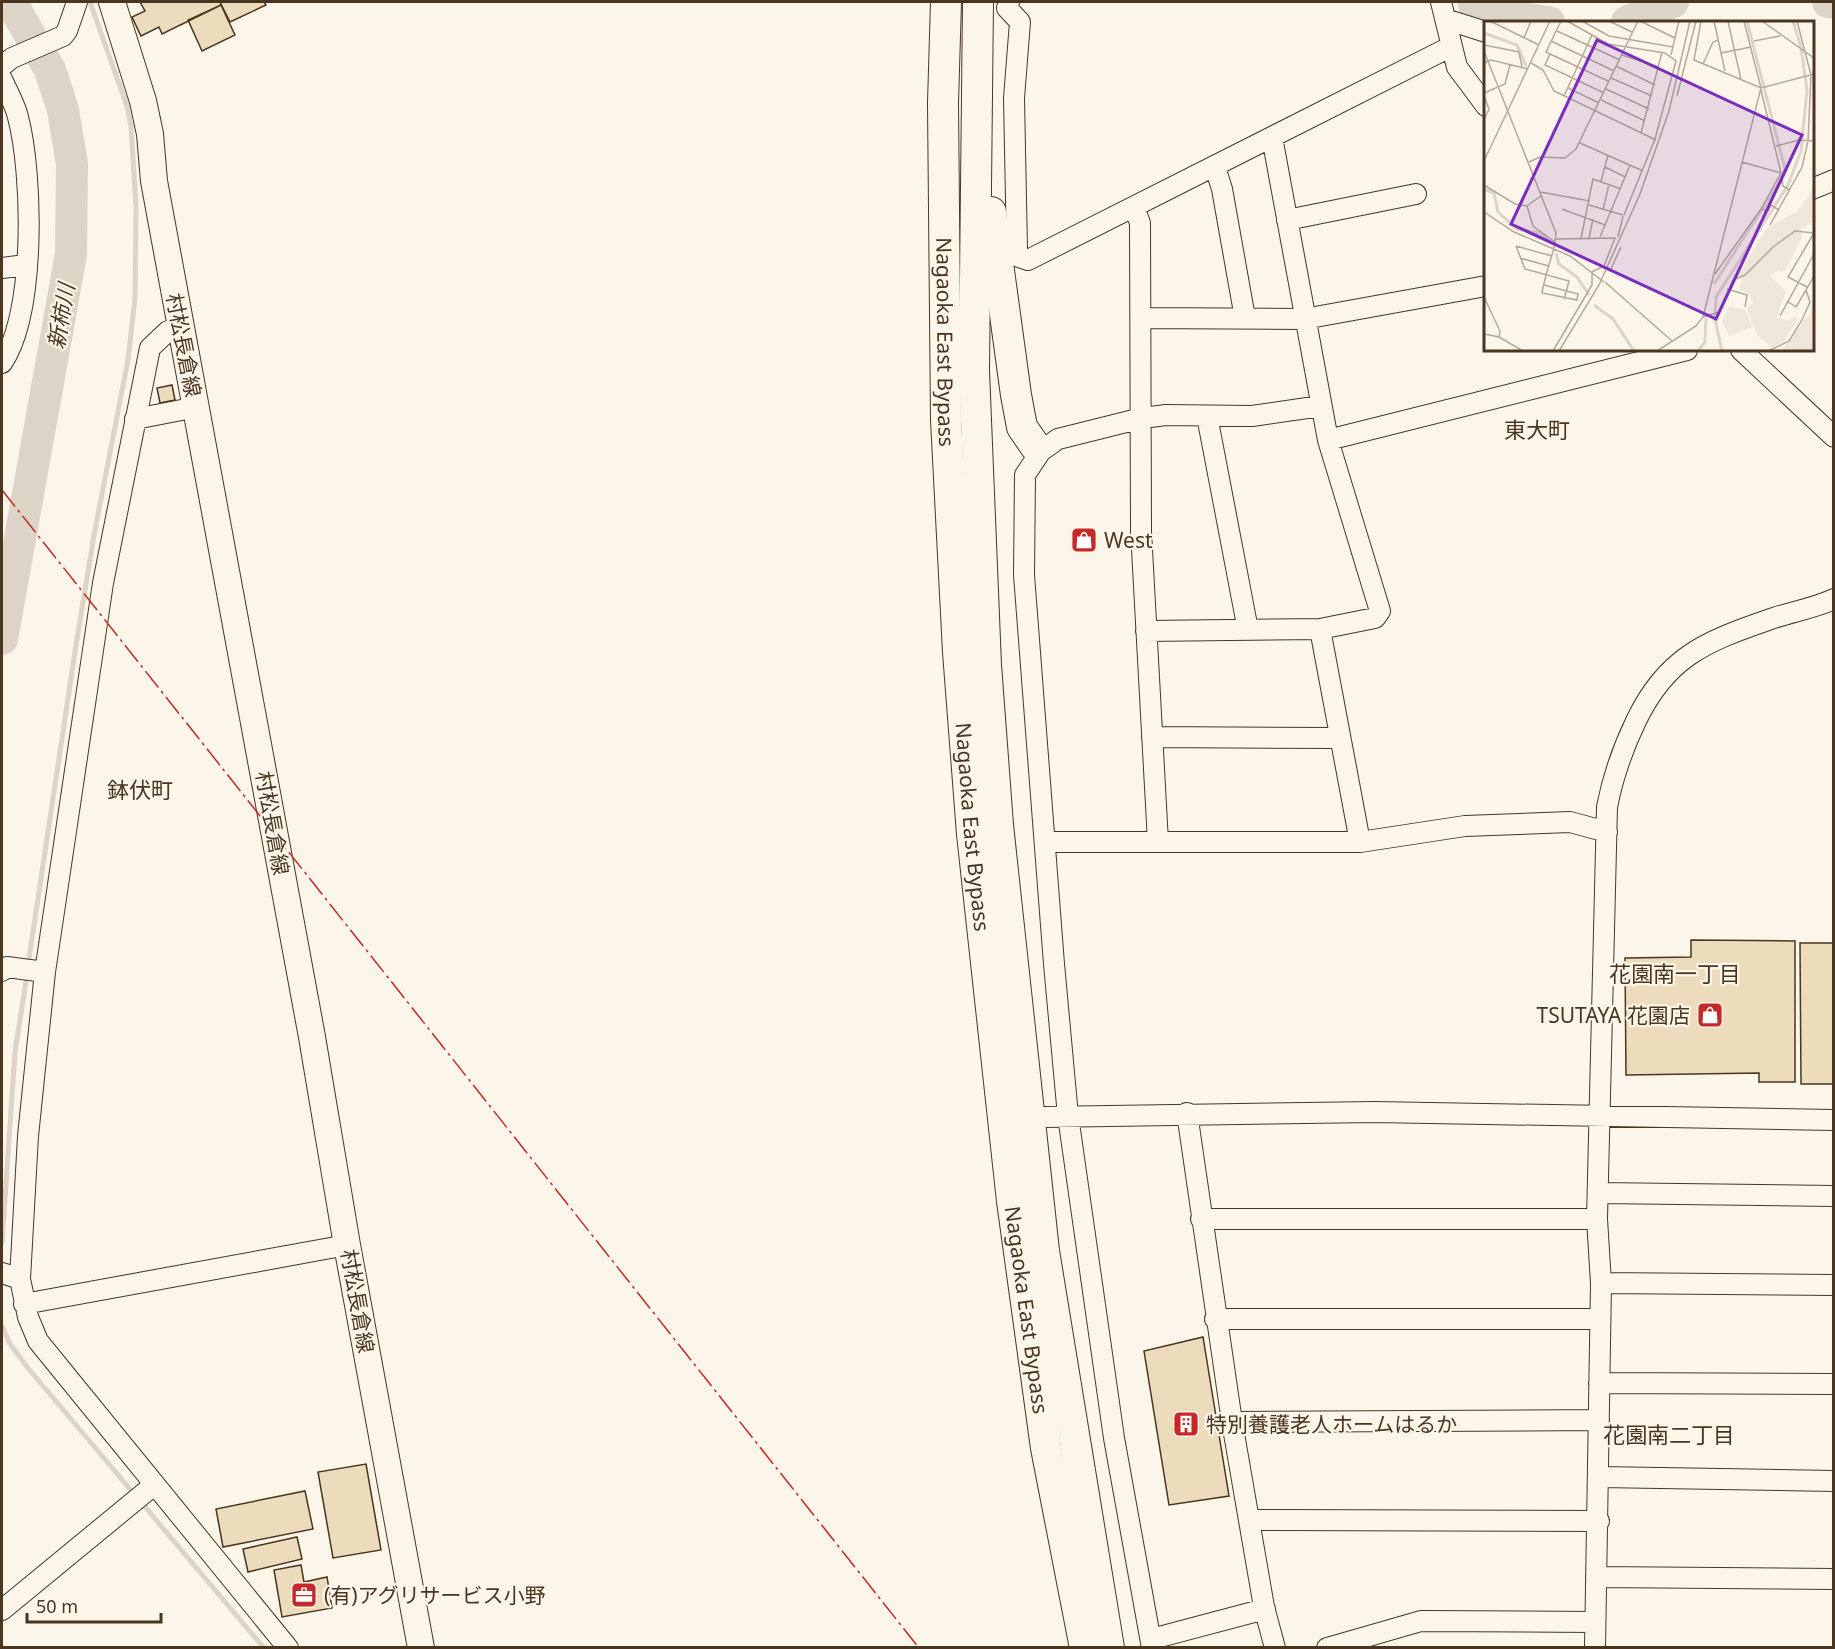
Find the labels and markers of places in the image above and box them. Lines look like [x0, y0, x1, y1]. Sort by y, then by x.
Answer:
shop icon: West [1069, 525, 1099, 555]
place label: West [1104, 526, 1153, 554]
shop icon: TSUTAYA 花園店 [1695, 1000, 1725, 1030]
place label: TSUTAYA 花園店 [1537, 1001, 1690, 1029]
building icon: 特別養護老人ホームはるか [1171, 1409, 1201, 1439]
place label: 特別養護老人ホームはるか [1206, 1410, 1457, 1438]
office icon: (有)アグリサービス小野 [289, 1580, 319, 1610]
place label: (有)アグリサービス小野 [324, 1581, 546, 1609]

